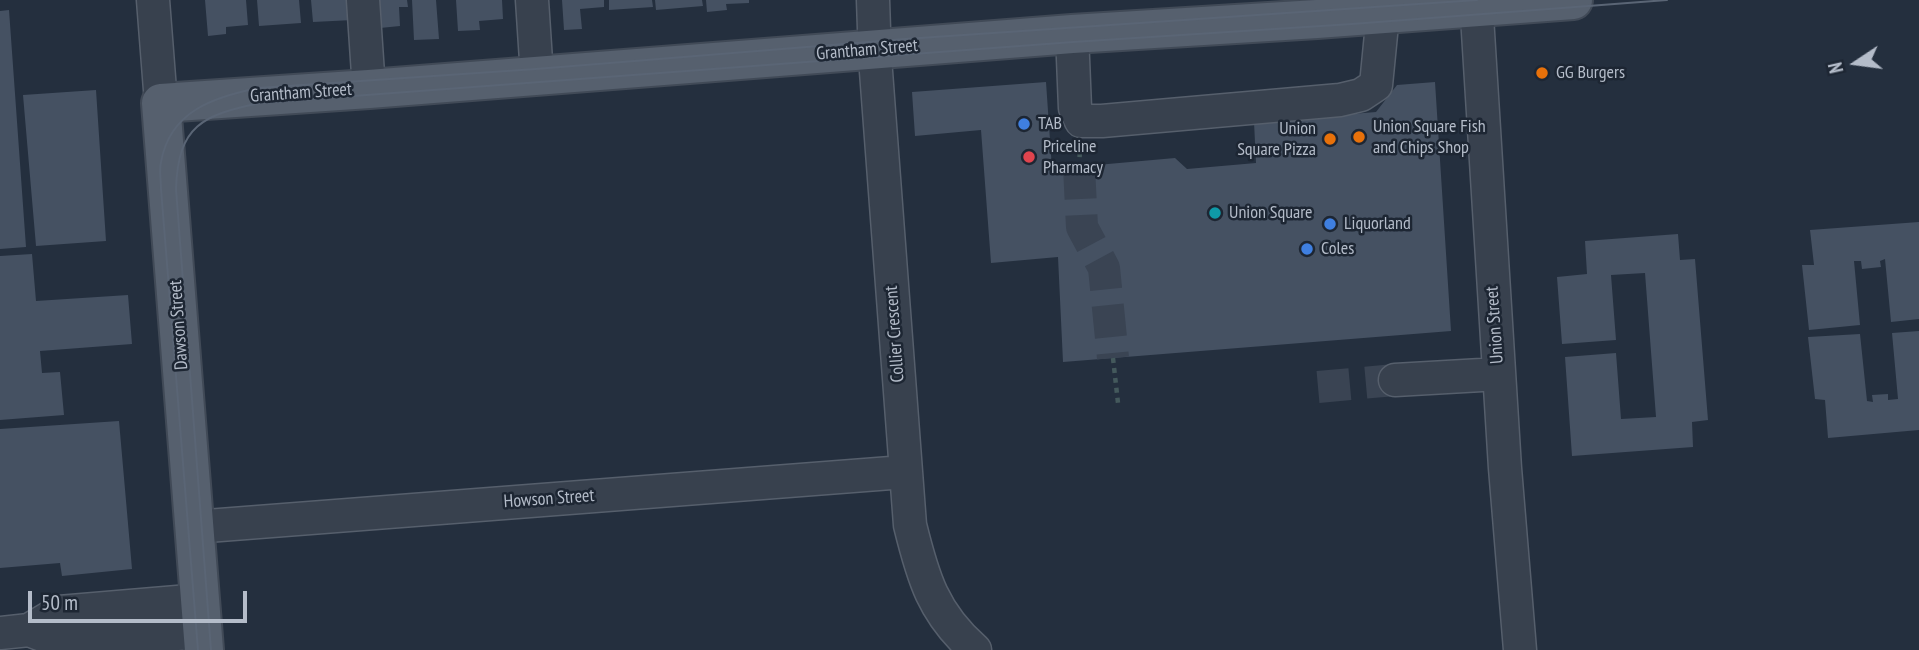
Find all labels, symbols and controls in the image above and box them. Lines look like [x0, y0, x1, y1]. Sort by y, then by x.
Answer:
north arrow [1821, 28, 1891, 98]
street label: Grantham Street [815, 35, 919, 65]
text: N [1823, 60, 1848, 75]
place label: GG Burgers [1556, 62, 1625, 84]
marker: GG Burgers [1534, 65, 1550, 81]
street label: Grantham Street [249, 79, 353, 107]
place label: TAB [1038, 113, 1062, 135]
marker: TAB [1016, 116, 1032, 132]
place label: Union Square Fish and Chips Shop [1373, 116, 1486, 158]
place label: Union Square Pizza [1237, 118, 1316, 160]
marker: Union Square Fish and Chips Shop [1351, 129, 1367, 145]
marker: Union Square Pizza [1322, 131, 1338, 147]
place label: Priceline Pharmacy [1043, 136, 1103, 178]
marker: Priceline Pharmacy [1021, 149, 1037, 165]
place label: Union Square [1229, 202, 1313, 224]
marker: Union Square [1207, 205, 1223, 221]
place label: Liquorland [1344, 213, 1411, 235]
marker: Liquorland [1322, 216, 1338, 232]
place label: Coles [1321, 238, 1354, 260]
marker: Coles [1299, 241, 1315, 257]
street label: Dawson Street [165, 279, 193, 371]
street label: Collier Crescent [881, 285, 909, 383]
street label: Union Street [1482, 285, 1508, 365]
street label: Howson Street [503, 485, 595, 513]
scale bar [32, 576, 250, 620]
text: 50 m [41, 589, 78, 616]

